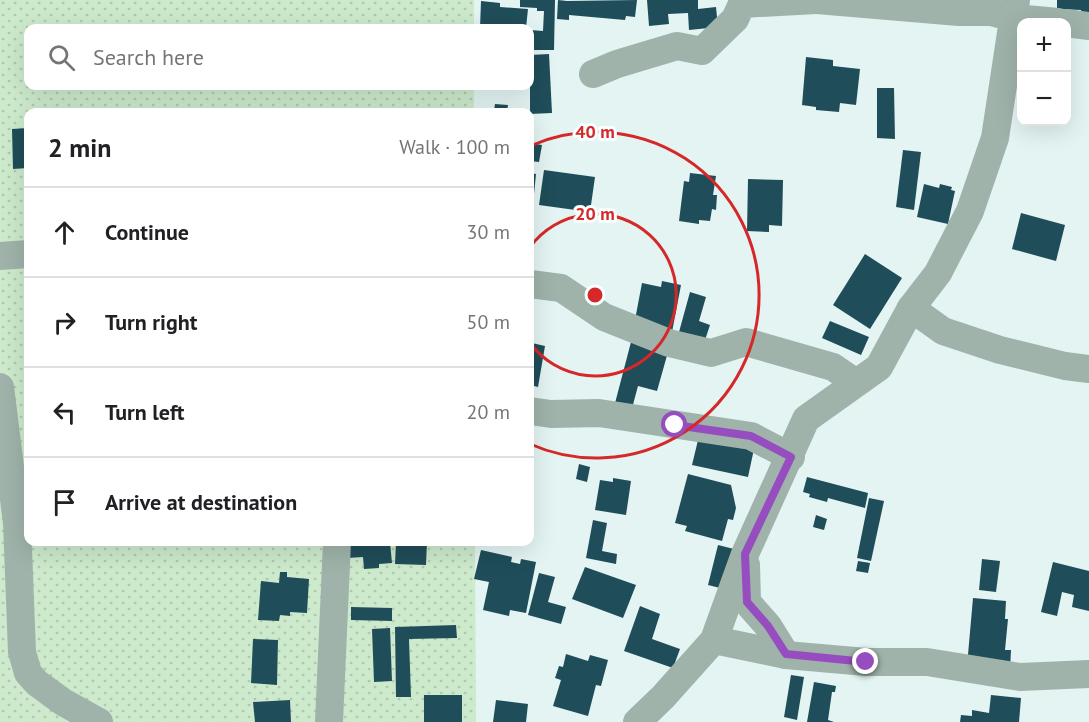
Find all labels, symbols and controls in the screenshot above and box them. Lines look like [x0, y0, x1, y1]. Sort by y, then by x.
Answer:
map controls [1017, 18, 1071, 126]
button: + [1017, 18, 1071, 72]
search box [24, 24, 534, 90]
icon: search [45, 41, 78, 74]
text: Search here [93, 43, 204, 71]
button: − [1017, 72, 1071, 126]
text: 40 m [575, 120, 615, 143]
text: 2 min [48, 131, 111, 164]
text: Walk · 100 m [399, 134, 510, 160]
text: 20 m [575, 202, 615, 225]
icon: ahead [48, 216, 81, 249]
text: Continue [105, 218, 189, 246]
text: 30 m [467, 219, 510, 245]
centre of rings [585, 285, 605, 305]
icon: right [48, 306, 81, 339]
text: Turn right [105, 308, 197, 336]
text: 50 m [467, 309, 510, 335]
icon: left [48, 396, 81, 429]
text: Turn left [105, 398, 185, 426]
text: 20 m [467, 399, 510, 425]
route start [661, 411, 687, 437]
icon: arrive [48, 486, 81, 519]
text: Arrive at destination [105, 488, 297, 516]
route end [852, 648, 878, 674]

